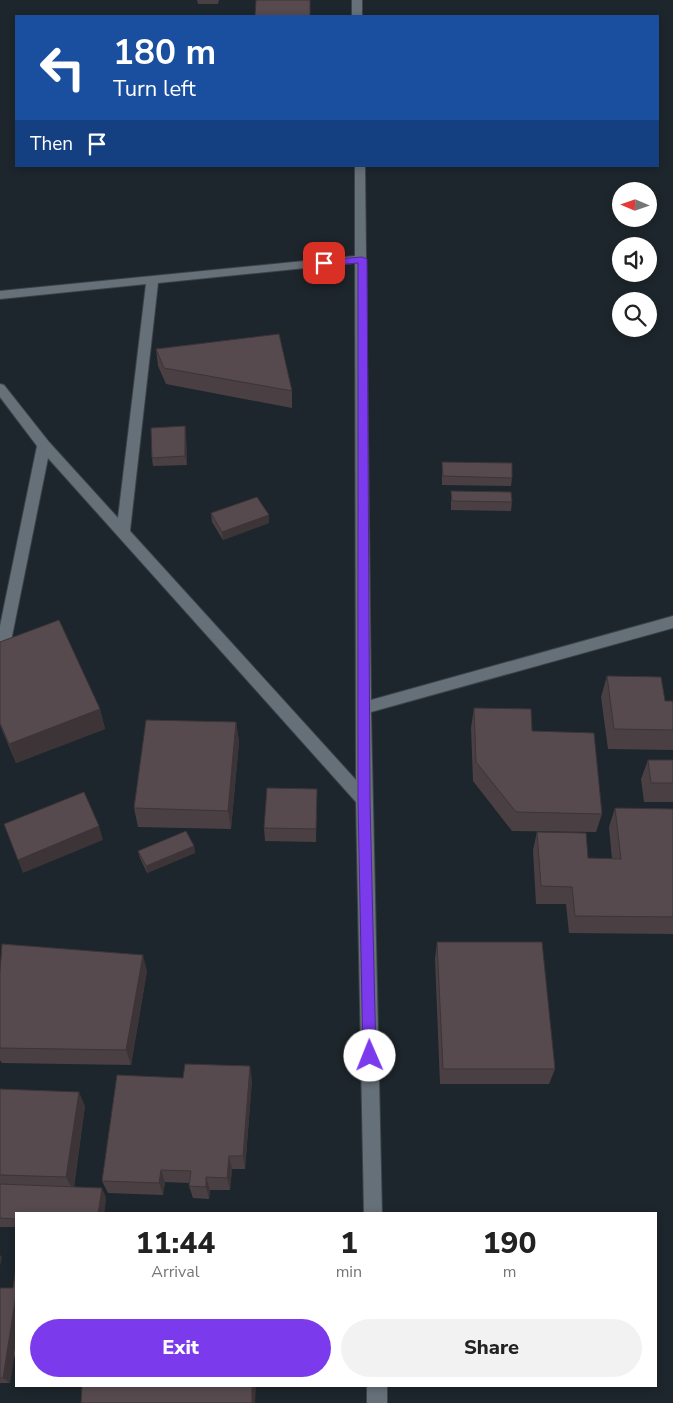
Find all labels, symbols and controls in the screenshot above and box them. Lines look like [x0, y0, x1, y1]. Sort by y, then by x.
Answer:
text: 180 m [113, 29, 216, 76]
icon: left [30, 35, 95, 100]
text: Turn left [113, 74, 196, 104]
icon: arrive [83, 130, 111, 158]
text: Then [30, 131, 73, 157]
north arrow [612, 182, 658, 228]
map controls [612, 182, 657, 337]
button: sound [612, 237, 657, 282]
pin [303, 242, 345, 284]
icon: arrive [310, 249, 338, 277]
button: search [612, 292, 657, 337]
position arrow [343, 1029, 395, 1081]
text: 11:44 [135, 1223, 215, 1264]
text: 1 [340, 1223, 358, 1264]
text: 190 [483, 1223, 537, 1264]
text: Arrival [151, 1261, 199, 1283]
text: min [336, 1261, 362, 1283]
text: m [503, 1261, 516, 1283]
button: Exit [30, 1319, 331, 1377]
button: Share [341, 1319, 642, 1377]

